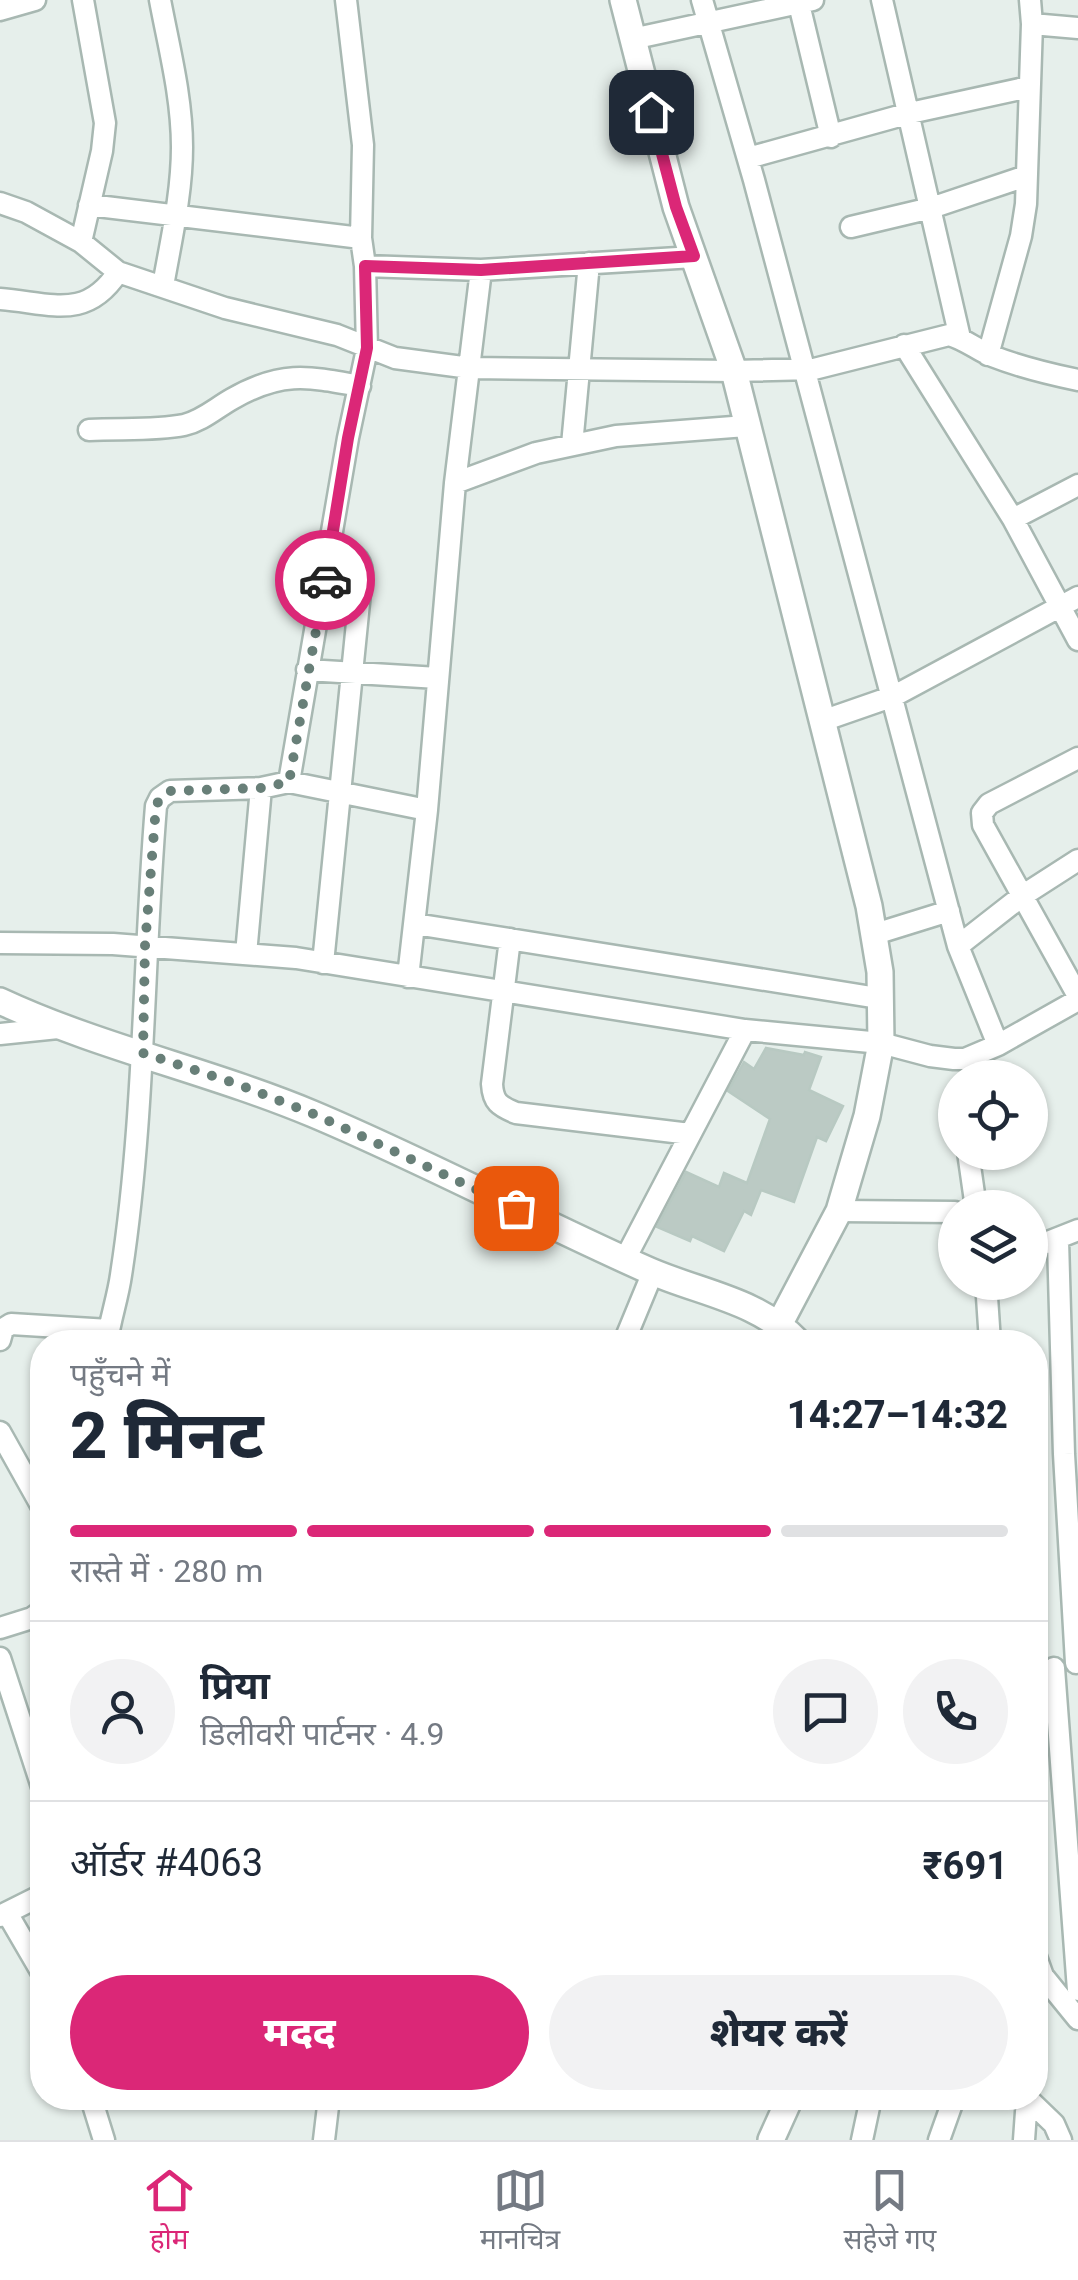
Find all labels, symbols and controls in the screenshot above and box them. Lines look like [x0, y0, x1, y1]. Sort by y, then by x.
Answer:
pin [609, 70, 694, 155]
icon: home [624, 85, 679, 140]
courier [275, 530, 375, 630]
icon: car [298, 553, 353, 608]
map controls [938, 1060, 1048, 1300]
button: locate [938, 1060, 1048, 1170]
pin [474, 1166, 559, 1251]
icon: bag [489, 1181, 544, 1236]
button: layers [938, 1190, 1048, 1300]
text: पहुँचने में [70, 1356, 170, 1394]
text: 14:27–14:32 [787, 1393, 1008, 1437]
text: 2 मिनट [70, 1398, 264, 1474]
text: रास्ते में · 280 m [70, 1552, 263, 1590]
button: person [70, 1659, 175, 1764]
button: chat [773, 1659, 878, 1764]
button: phone [903, 1659, 1008, 1764]
text: प्रिया [200, 1664, 270, 1708]
text: डिलीवरी पार्टनर · 4.9 [200, 1715, 445, 1753]
text: ऑर्डर #4063 [70, 1841, 263, 1885]
text: ₹691 [923, 1844, 1008, 1888]
button: मदद [70, 1975, 529, 2090]
button: शेयर करें [549, 1975, 1008, 2090]
tab: होम [142, 2163, 197, 2260]
tab: मानचित्र [480, 2163, 560, 2260]
tab: सहेजे गए [844, 2163, 936, 2260]

